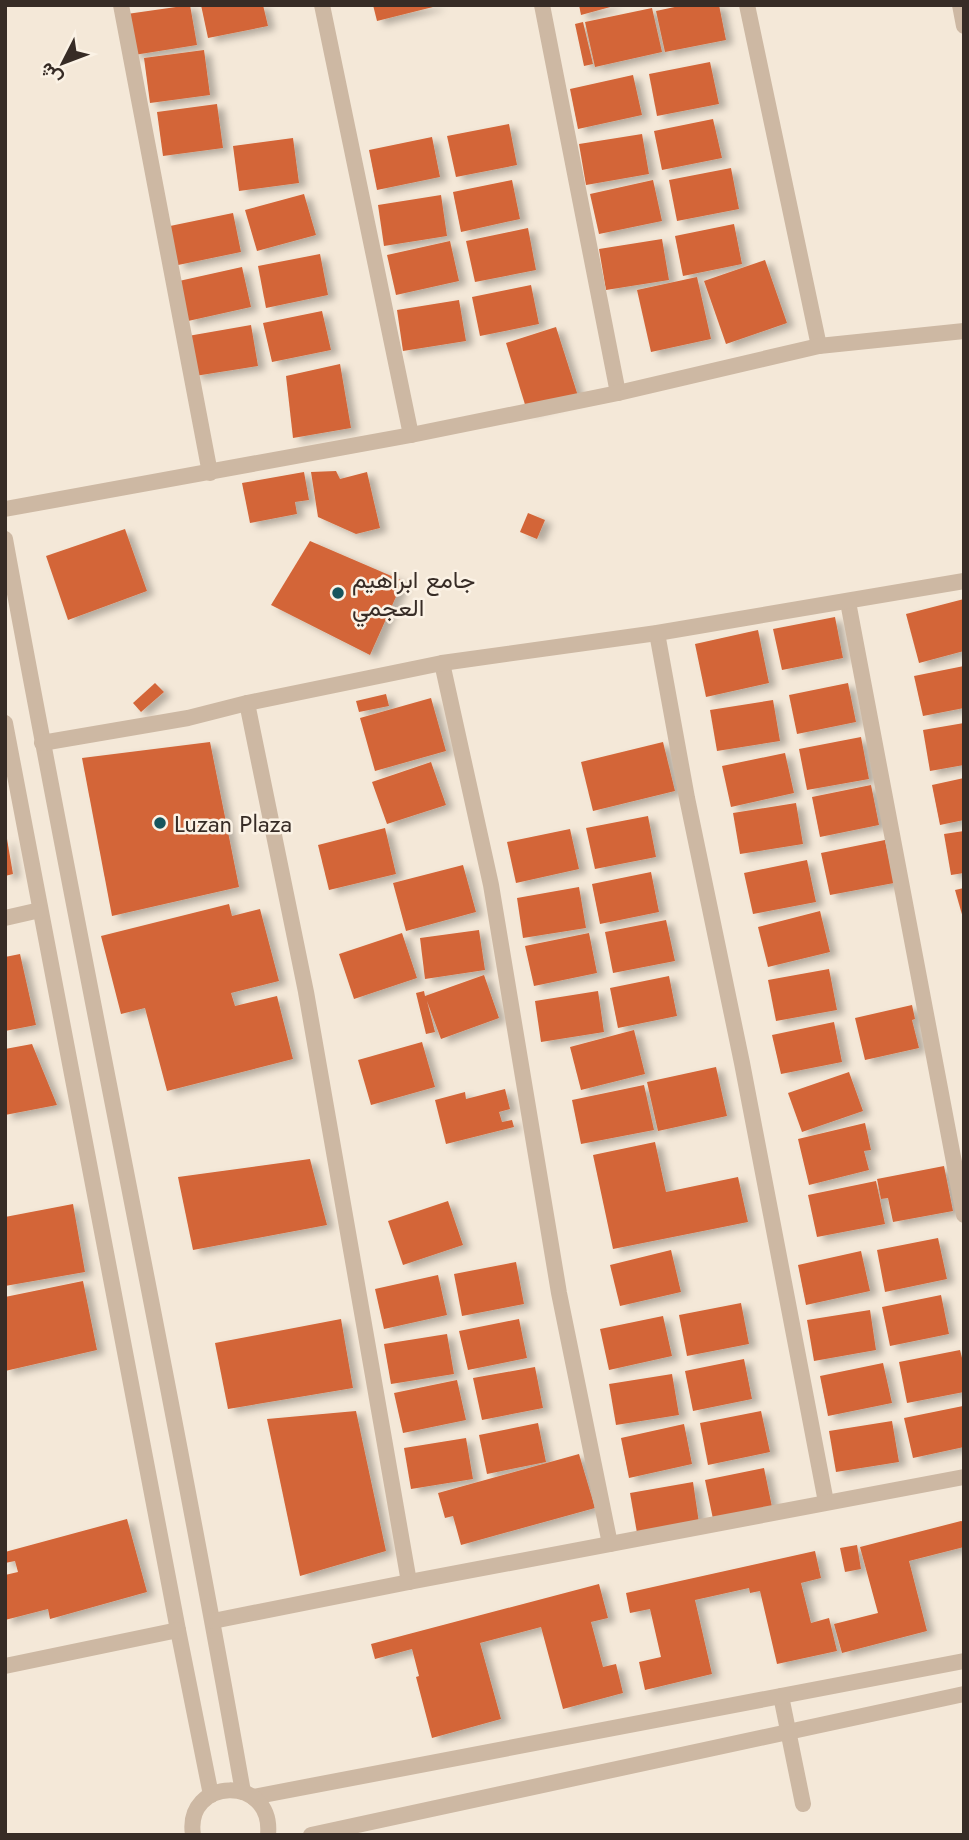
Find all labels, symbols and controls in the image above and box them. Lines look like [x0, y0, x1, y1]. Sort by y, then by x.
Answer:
north arrow [28, 28, 98, 98]
text: ش [33, 56, 68, 92]
place label: جامع ابراهيم العجمي [352, 562, 475, 627]
marker: جامع ابراهيم العجمي [330, 585, 346, 601]
place label: Luzan Plaza [174, 806, 292, 841]
marker: Luzan Plaza [152, 815, 168, 831]

